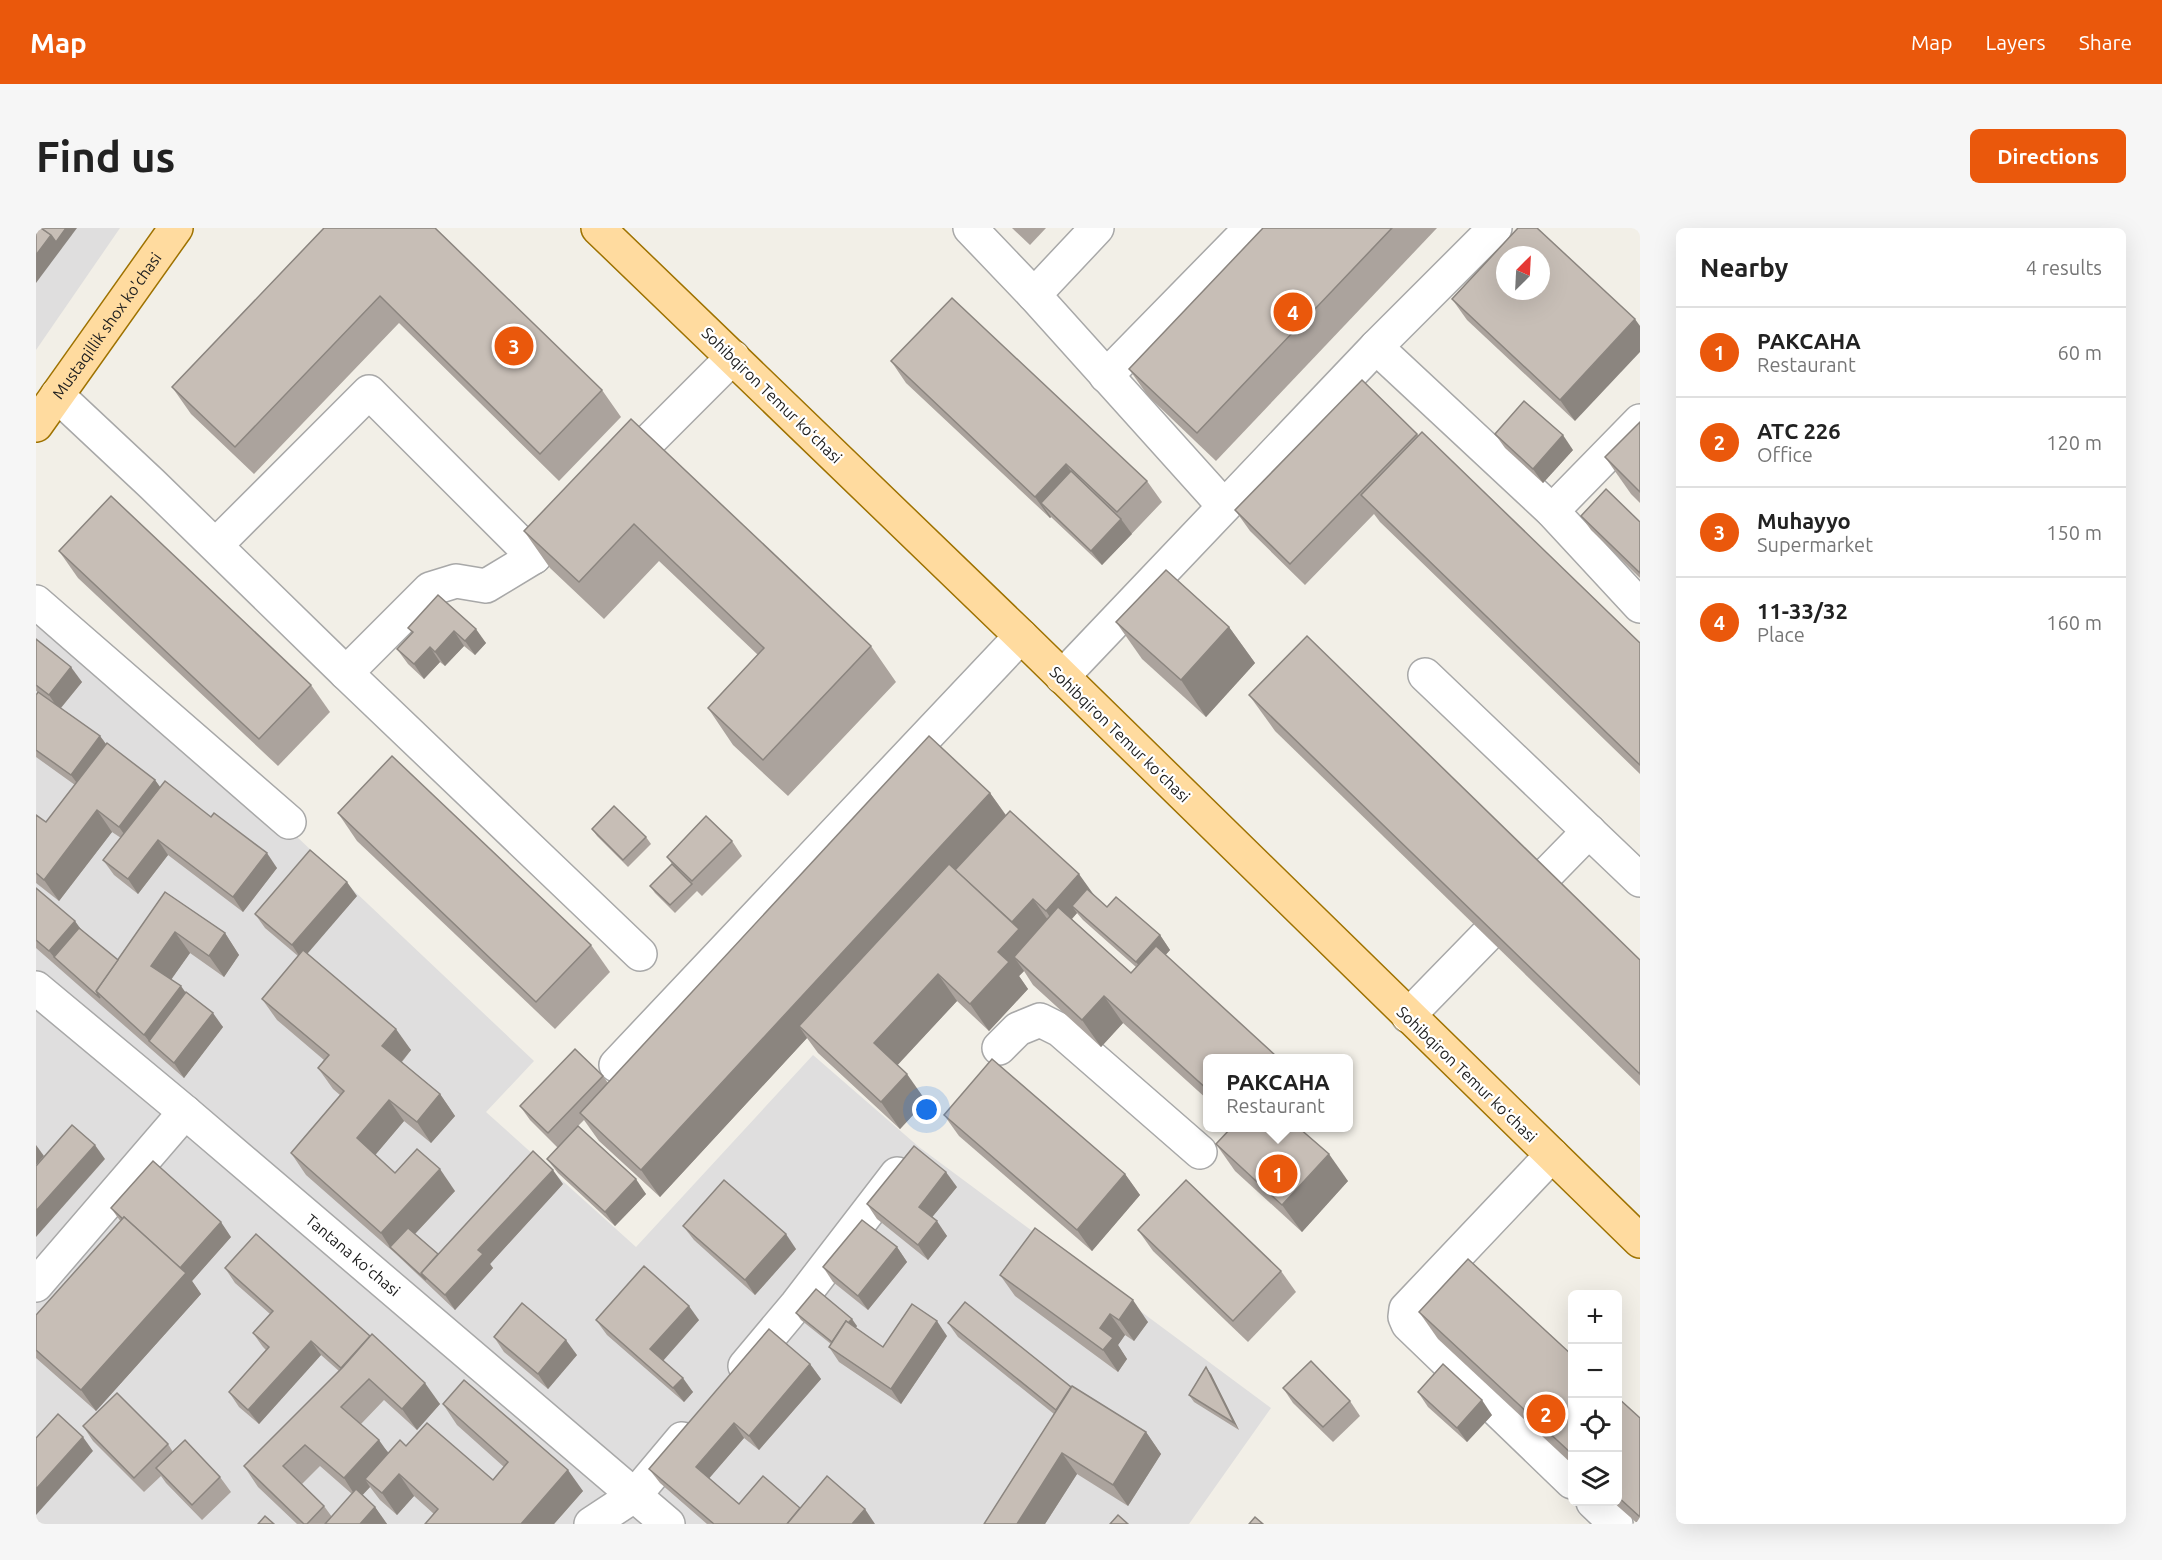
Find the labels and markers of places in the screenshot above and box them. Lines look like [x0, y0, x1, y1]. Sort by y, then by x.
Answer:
pin: 4 [1274, 290, 1312, 334]
pin: 3 [494, 324, 534, 368]
pin: 1 [1258, 1152, 1298, 1196]
pin: 2 [1526, 1392, 1566, 1436]

